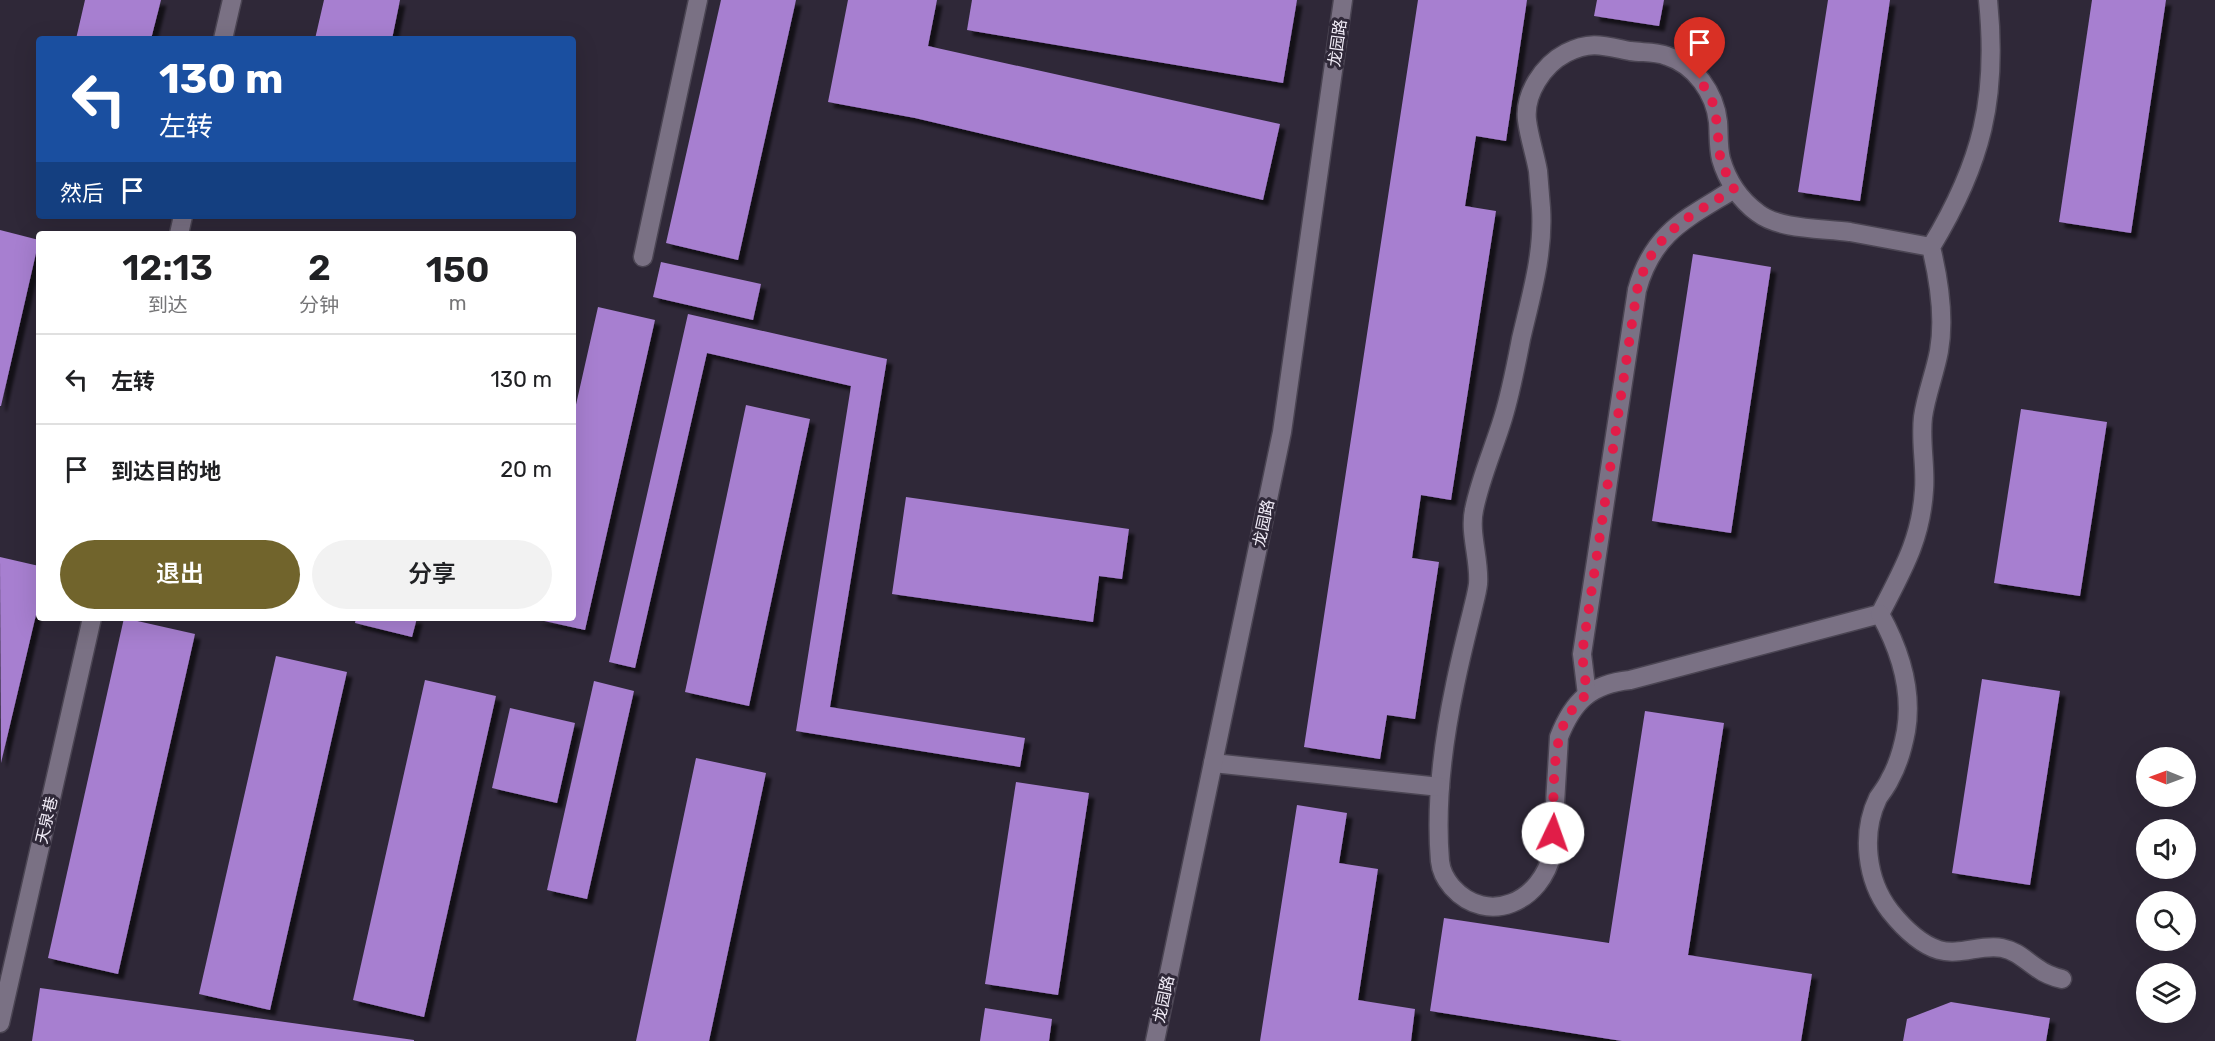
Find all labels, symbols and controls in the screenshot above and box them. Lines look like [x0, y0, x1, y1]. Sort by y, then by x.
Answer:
pin [1674, 17, 1725, 79]
street label: 龙园路 [1325, 18, 1350, 68]
icon: arrive [1683, 26, 1716, 59]
text: 130 m [159, 54, 284, 104]
icon: left [60, 60, 138, 138]
text: 左转 [159, 111, 213, 143]
icon: arrive [116, 174, 149, 207]
text: 然后 [60, 180, 104, 207]
text: 12:13 [122, 246, 213, 289]
text: 2 [308, 246, 331, 289]
text: 150 [426, 248, 490, 291]
text: m [449, 291, 467, 315]
text: 到达 [148, 293, 188, 317]
text: 分钟 [299, 293, 339, 317]
icon: left [60, 363, 93, 396]
text: 130 m [490, 366, 552, 393]
text: 左转 [111, 368, 155, 395]
icon: arrive [60, 453, 93, 486]
text: 20 m [500, 456, 552, 483]
text: 到达目的地 [111, 458, 221, 485]
street label: 龙园路 [1249, 498, 1278, 549]
button: 退出 [60, 540, 300, 609]
button: 分享 [312, 540, 552, 609]
north arrow [2136, 747, 2196, 807]
map controls [2136, 747, 2196, 1023]
street label: 天泉巷 [32, 795, 61, 846]
position arrow [1521, 801, 1585, 865]
button: sound [2136, 819, 2196, 879]
button: search [2136, 891, 2196, 951]
button: layers [2136, 963, 2196, 1023]
street label: 龙园路 [1149, 974, 1178, 1025]

